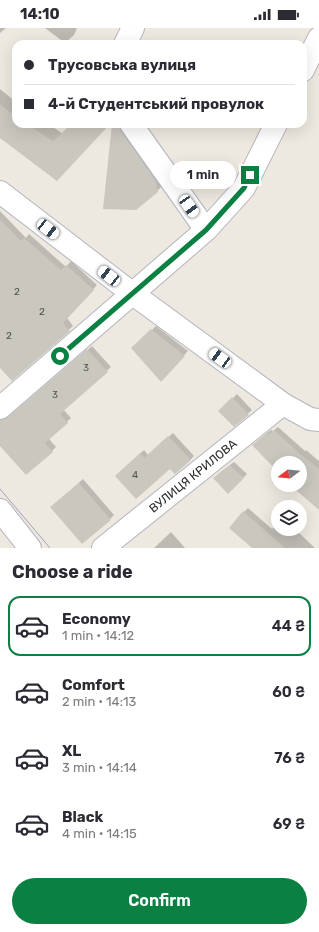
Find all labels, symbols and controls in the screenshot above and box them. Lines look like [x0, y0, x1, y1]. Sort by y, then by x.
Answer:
text: 14:10 [20, 5, 60, 23]
text: Трусовська вулиця [48, 56, 196, 74]
text: 4-й Студентський провулок [48, 95, 264, 113]
callout: 1 min [170, 161, 236, 189]
route end [241, 166, 259, 184]
text: 1 min [187, 167, 219, 182]
car [177, 193, 201, 219]
car [35, 217, 61, 241]
car [96, 264, 122, 288]
house number: 2 [14, 286, 20, 298]
house number: 2 [39, 306, 45, 318]
house number: 2 [6, 330, 12, 342]
car [207, 346, 233, 370]
route start [51, 347, 69, 365]
house number: 3 [83, 362, 89, 374]
house number: 3 [52, 389, 58, 401]
street label: ВУЛИЦЯ КРИЛОВА [146, 436, 240, 516]
north arrow [271, 456, 307, 492]
map controls [271, 456, 307, 536]
house number: 4 [132, 469, 138, 481]
button: layers [271, 500, 307, 536]
text: Choose a ride [12, 561, 133, 583]
icon: car [14, 608, 50, 644]
text: Economy [62, 610, 131, 628]
text: 44 ₴ [272, 617, 305, 635]
text: 1 min · 14:12 [62, 628, 134, 643]
icon: car [14, 674, 50, 710]
text: Comfort [62, 676, 125, 694]
text: 60 ₴ [272, 683, 305, 701]
text: 2 min · 14:13 [62, 694, 136, 709]
icon: car [14, 740, 50, 776]
text: XL [62, 742, 81, 760]
text: 76 ₴ [274, 749, 305, 767]
text: 3 min · 14:14 [62, 760, 137, 775]
icon: car [14, 806, 50, 842]
text: Black [62, 808, 103, 826]
text: 69 ₴ [273, 815, 305, 833]
text: 4 min · 14:15 [62, 826, 137, 841]
button: Confirm [12, 878, 307, 924]

